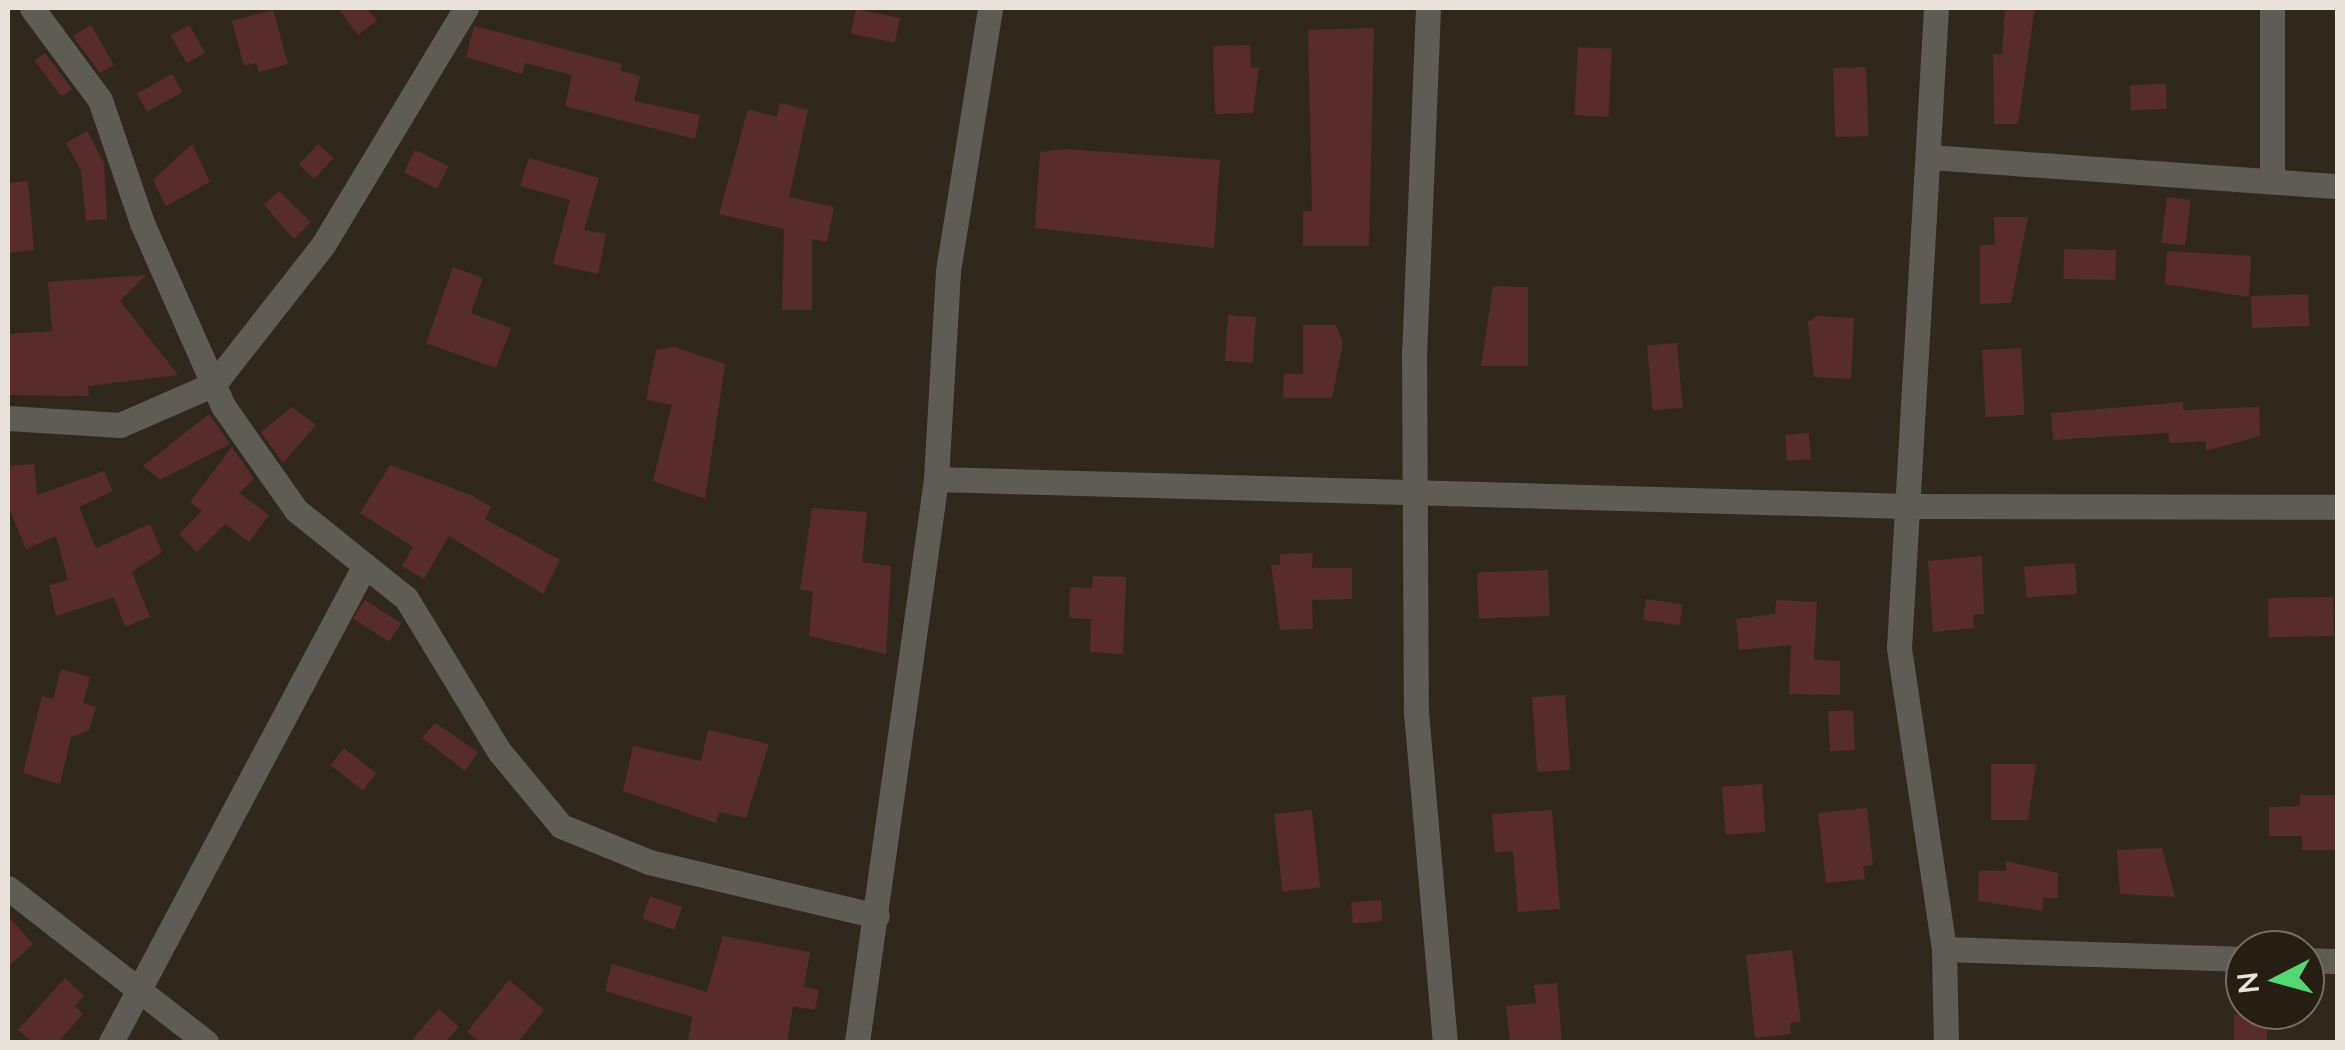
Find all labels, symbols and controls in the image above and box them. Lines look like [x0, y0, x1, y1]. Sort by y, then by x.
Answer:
north arrow [2225, 930, 2325, 1030]
text: N [2229, 970, 2265, 995]

